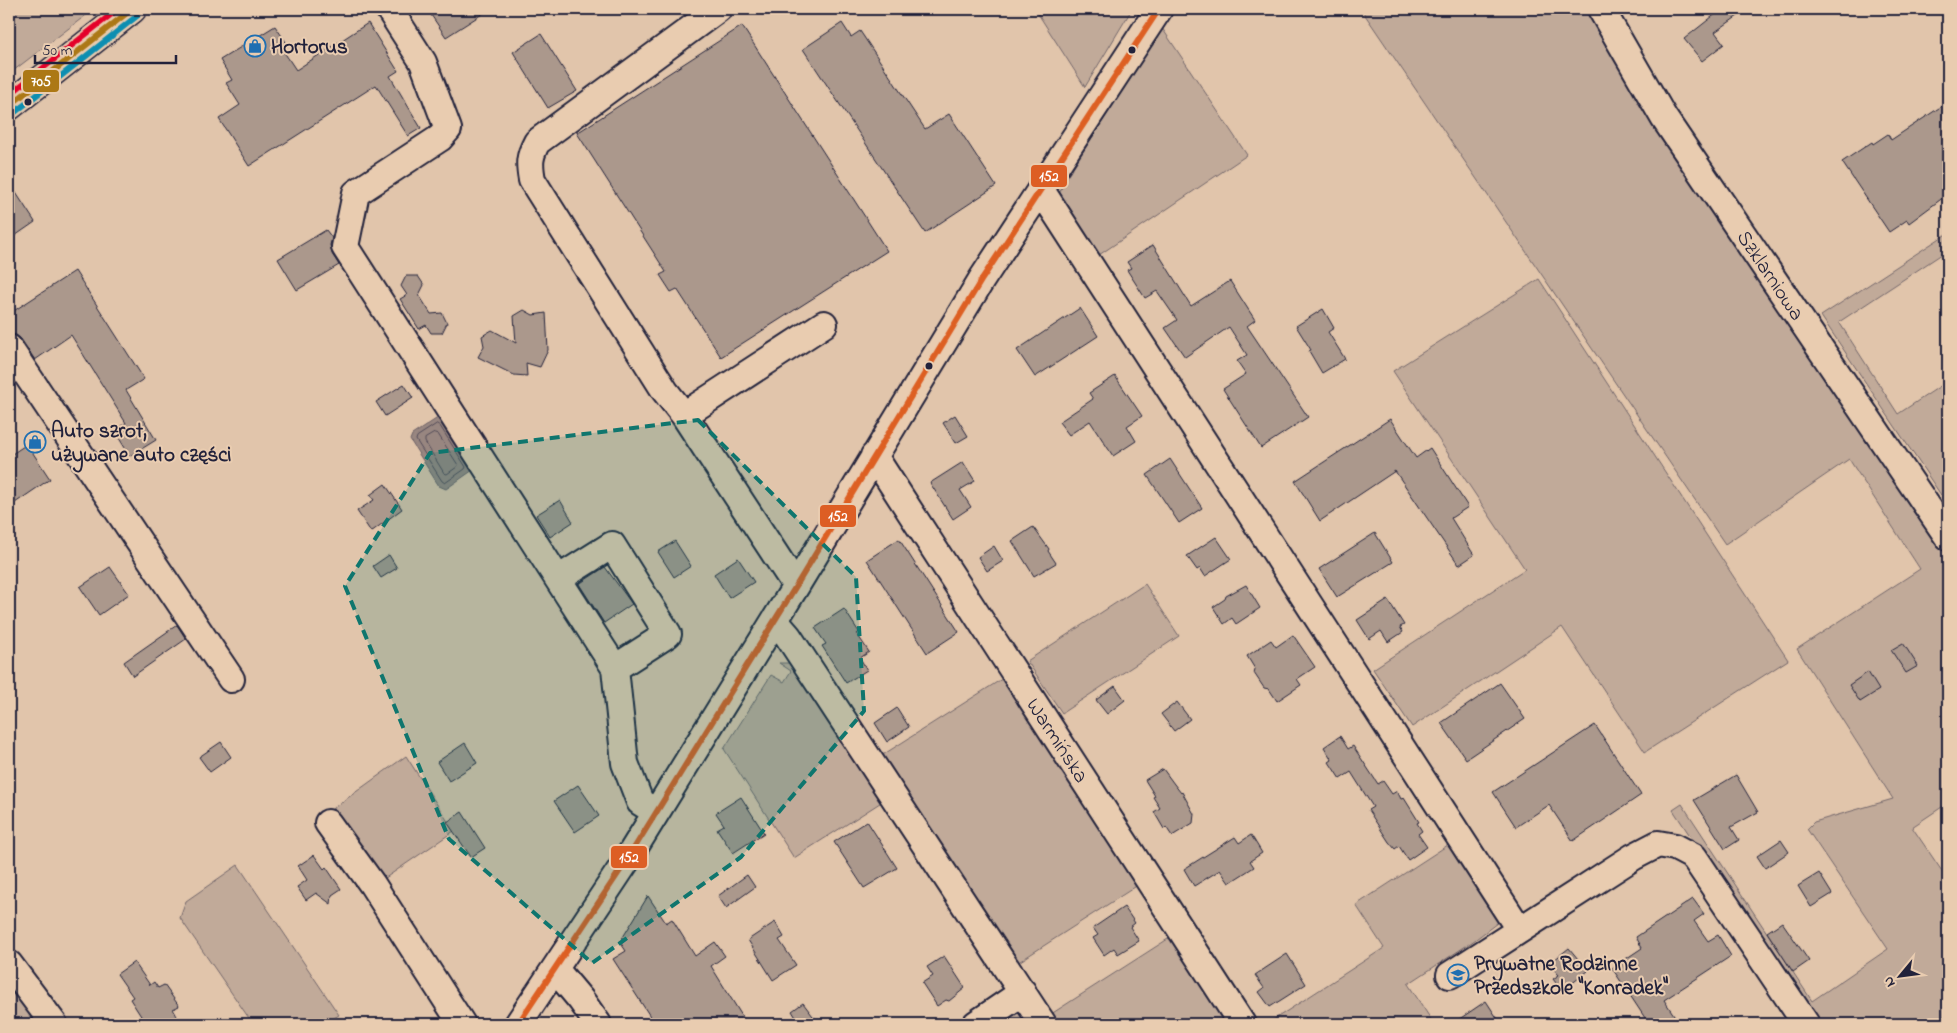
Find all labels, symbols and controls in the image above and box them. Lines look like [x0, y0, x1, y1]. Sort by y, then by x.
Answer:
scale bar [35, 32, 176, 64]
place label: Hortorus [271, 33, 348, 63]
shop icon: Hortorus [243, 34, 267, 58]
text: 50 m [42, 40, 73, 62]
unlabelled marker [1127, 45, 1137, 55]
line badge: 705 [22, 69, 60, 93]
text: 705 [31, 72, 51, 93]
unlabelled marker [23, 97, 33, 107]
line badge: 152 [1030, 164, 1068, 188]
text: 152 [1039, 167, 1059, 188]
street label: Szklarniowa [1728, 225, 1811, 327]
unlabelled marker [924, 361, 934, 371]
place label: Auto szrot, używane auto części [51, 417, 232, 473]
shop icon: Auto szrot, używane auto części [23, 430, 47, 454]
line badge: 152 [819, 504, 857, 528]
text: 152 [828, 507, 848, 528]
street label: Warmińska [1018, 693, 1095, 789]
line badge: 152 [610, 845, 648, 869]
text: 152 [619, 848, 639, 869]
place label: Prywatne Rodzinne Przedszkole "Konradek" [1474, 950, 1668, 1004]
north arrow [1874, 950, 1924, 1000]
school or university icon: Prywatne Rodzinne Przedszkole "Konradek" [1446, 963, 1470, 987]
text: N [1878, 972, 1901, 991]

